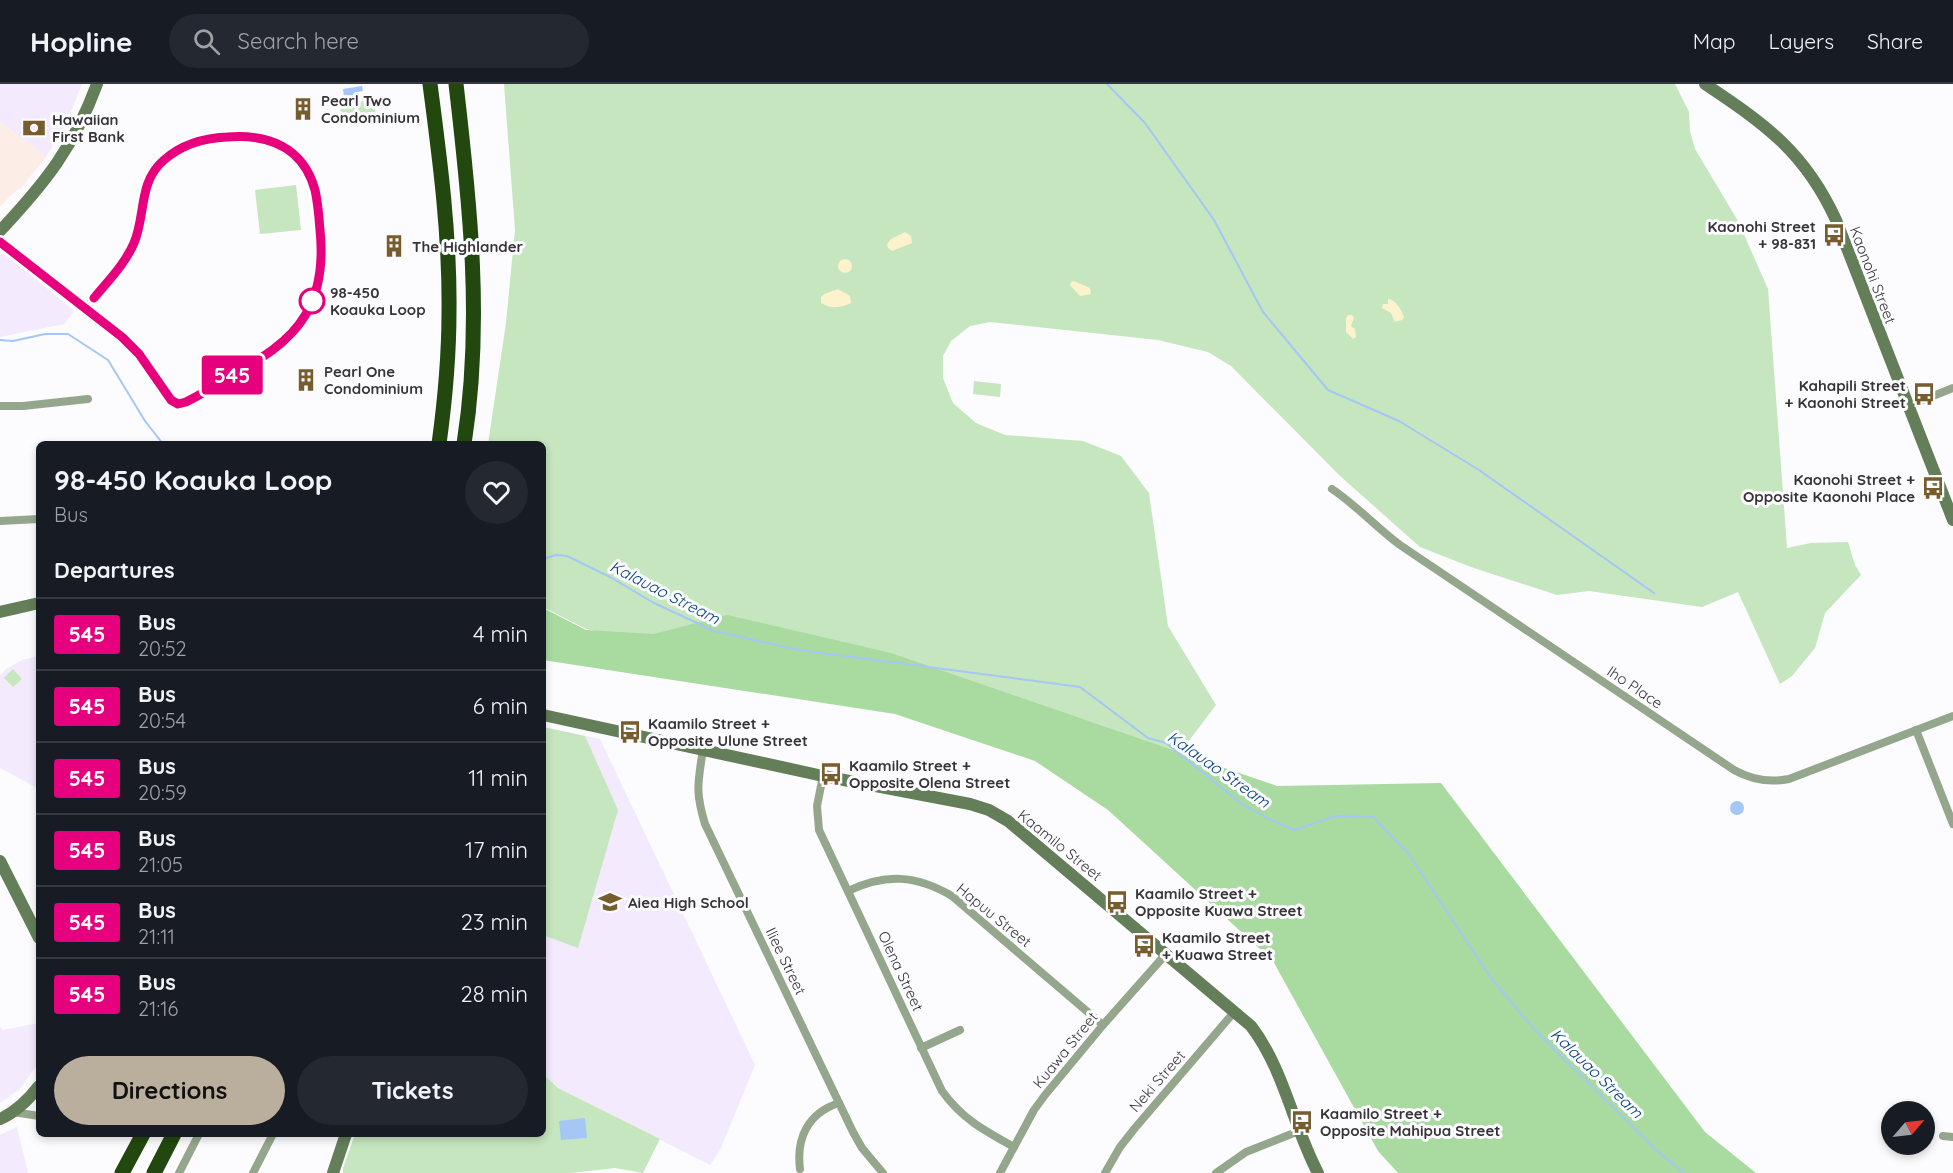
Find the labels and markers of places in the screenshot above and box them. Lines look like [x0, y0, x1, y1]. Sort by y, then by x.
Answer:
place label: Pearl Two Condominium [321, 91, 420, 127]
building icon: Pearl Two Condominium [290, 96, 316, 122]
place label: Hawaiian First Bank [52, 110, 125, 146]
bank icon: Hawaiian First Bank [21, 115, 47, 141]
place label: Kaonohi Street + 98-831 [1707, 217, 1816, 253]
bus stop icon: Kaonohi Street + 98-831 [1821, 222, 1847, 248]
building icon: The Highlander [381, 233, 407, 259]
place label: The Highlander [412, 237, 524, 256]
place label: 98-450 Koauka Loop [330, 283, 426, 319]
marker: 98-450 Koauka Loop [299, 288, 325, 314]
place label: Pearl One Condominium [324, 362, 423, 398]
building icon: Pearl One Condominium [293, 367, 319, 393]
place label: Kahapili Street + Kaonohi Street [1785, 376, 1906, 412]
bus stop icon: Kahapili Street + Kaonohi Street [1911, 381, 1937, 407]
place label: Kaonohi Street + Opposite Kaonohi Place [1743, 470, 1915, 506]
bus stop icon: Kaonohi Street + Opposite Kaonohi Place [1920, 475, 1946, 501]
place label: Kaamilo Street + Opposite Ulune Street [648, 714, 808, 750]
bus stop icon: Kaamilo Street + Opposite Ulune Street [617, 719, 643, 745]
place label: Kaamilo Street + Opposite Olena Street [849, 756, 1010, 792]
bus stop icon: Kaamilo Street + Opposite Olena Street [818, 761, 844, 787]
place label: Kaamilo Street + Opposite Kuawa Street [1135, 884, 1303, 920]
school or university icon: Aiea High School [597, 889, 623, 915]
bus stop icon: Kaamilo Street + Opposite Kuawa Street [1104, 889, 1130, 915]
place label: Aiea High School [628, 893, 749, 912]
place label: Kaamilo Street + Kuawa Street [1162, 928, 1273, 964]
bus stop icon: Kaamilo Street + Kuawa Street [1131, 933, 1157, 959]
place label: Kaamilo Street + Opposite Mahipua Street [1320, 1104, 1500, 1140]
bus stop icon: Kaamilo Street + Opposite Mahipua Street [1289, 1109, 1315, 1135]

